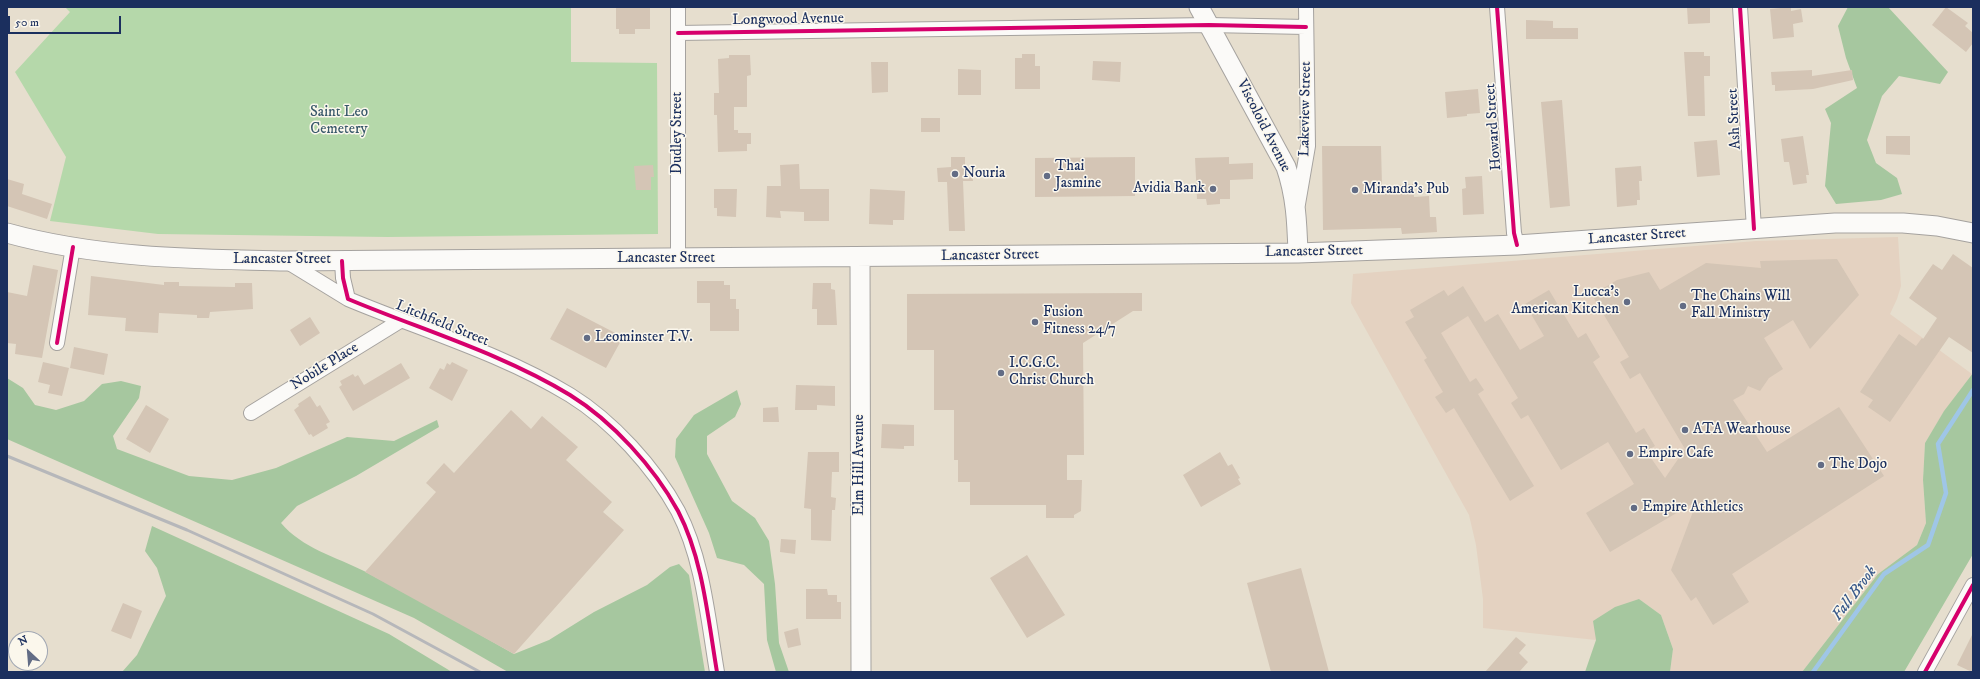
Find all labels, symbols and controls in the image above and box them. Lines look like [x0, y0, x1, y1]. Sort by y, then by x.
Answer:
scale bar [10, 8, 123, 34]
street label: Longwood Avenue [732, 10, 844, 30]
text: 50 m [15, 15, 39, 30]
street label: Lakeview Street [1296, 61, 1316, 157]
street label: Viscoloid Avenue [1232, 77, 1294, 175]
street label: Howard Street [1482, 83, 1506, 171]
street label: Ash Street [1724, 88, 1746, 150]
street label: Dudley Street [669, 92, 687, 174]
park label: Saint Leo Cemetery [310, 104, 368, 139]
place label: Thai Jasmine [1055, 158, 1101, 193]
place label: Nouria [963, 165, 1005, 183]
marker: Nouria [950, 169, 960, 179]
marker: Thai Jasmine [1042, 171, 1052, 181]
place label: Avidia Bank [1133, 180, 1205, 198]
place label: Miranda's Pub [1363, 181, 1449, 199]
marker: Avidia Bank [1208, 184, 1218, 194]
marker: Miranda's Pub [1350, 185, 1360, 195]
street label: Lancaster Street [1587, 225, 1687, 249]
street label: Lancaster Street [1265, 242, 1363, 262]
street label: Lancaster Street [941, 246, 1039, 266]
street label: Lancaster Street [617, 250, 715, 268]
street label: Lancaster Street [233, 251, 331, 269]
place label: Lucca's American Kitchen [1511, 284, 1619, 319]
place label: The Chains Will Fall Ministry [1691, 288, 1790, 323]
street label: Litchfield Street [393, 297, 491, 351]
marker: Lucca's American Kitchen [1622, 297, 1632, 307]
marker: The Chains Will Fall Ministry [1678, 301, 1688, 311]
place label: Fusion Fitness 24/7 [1043, 304, 1116, 339]
marker: Fusion Fitness 24/7 [1030, 317, 1040, 327]
place label: Leominster T.V. [595, 329, 693, 347]
marker: Leominster T.V. [582, 333, 592, 343]
street label: Nobile Place [288, 339, 362, 395]
place label: I.C.G.C. Christ Church [1009, 355, 1094, 390]
marker: I.C.G.C. Christ Church [996, 368, 1006, 378]
street label: Elm Hill Avenue [851, 414, 869, 516]
place label: ATA Wearhouse [1693, 421, 1791, 439]
marker: ATA Wearhouse [1680, 425, 1690, 435]
place label: Empire Cafe [1638, 445, 1714, 463]
marker: Empire Cafe [1625, 449, 1635, 459]
place label: The Dojo [1829, 456, 1887, 474]
marker: The Dojo [1816, 460, 1826, 470]
place label: Empire Athletics [1642, 499, 1743, 517]
marker: Empire Athletics [1629, 503, 1639, 513]
water label: Fall Brook [1828, 563, 1882, 625]
north arrow [8, 631, 48, 671]
text: N [16, 633, 30, 649]

